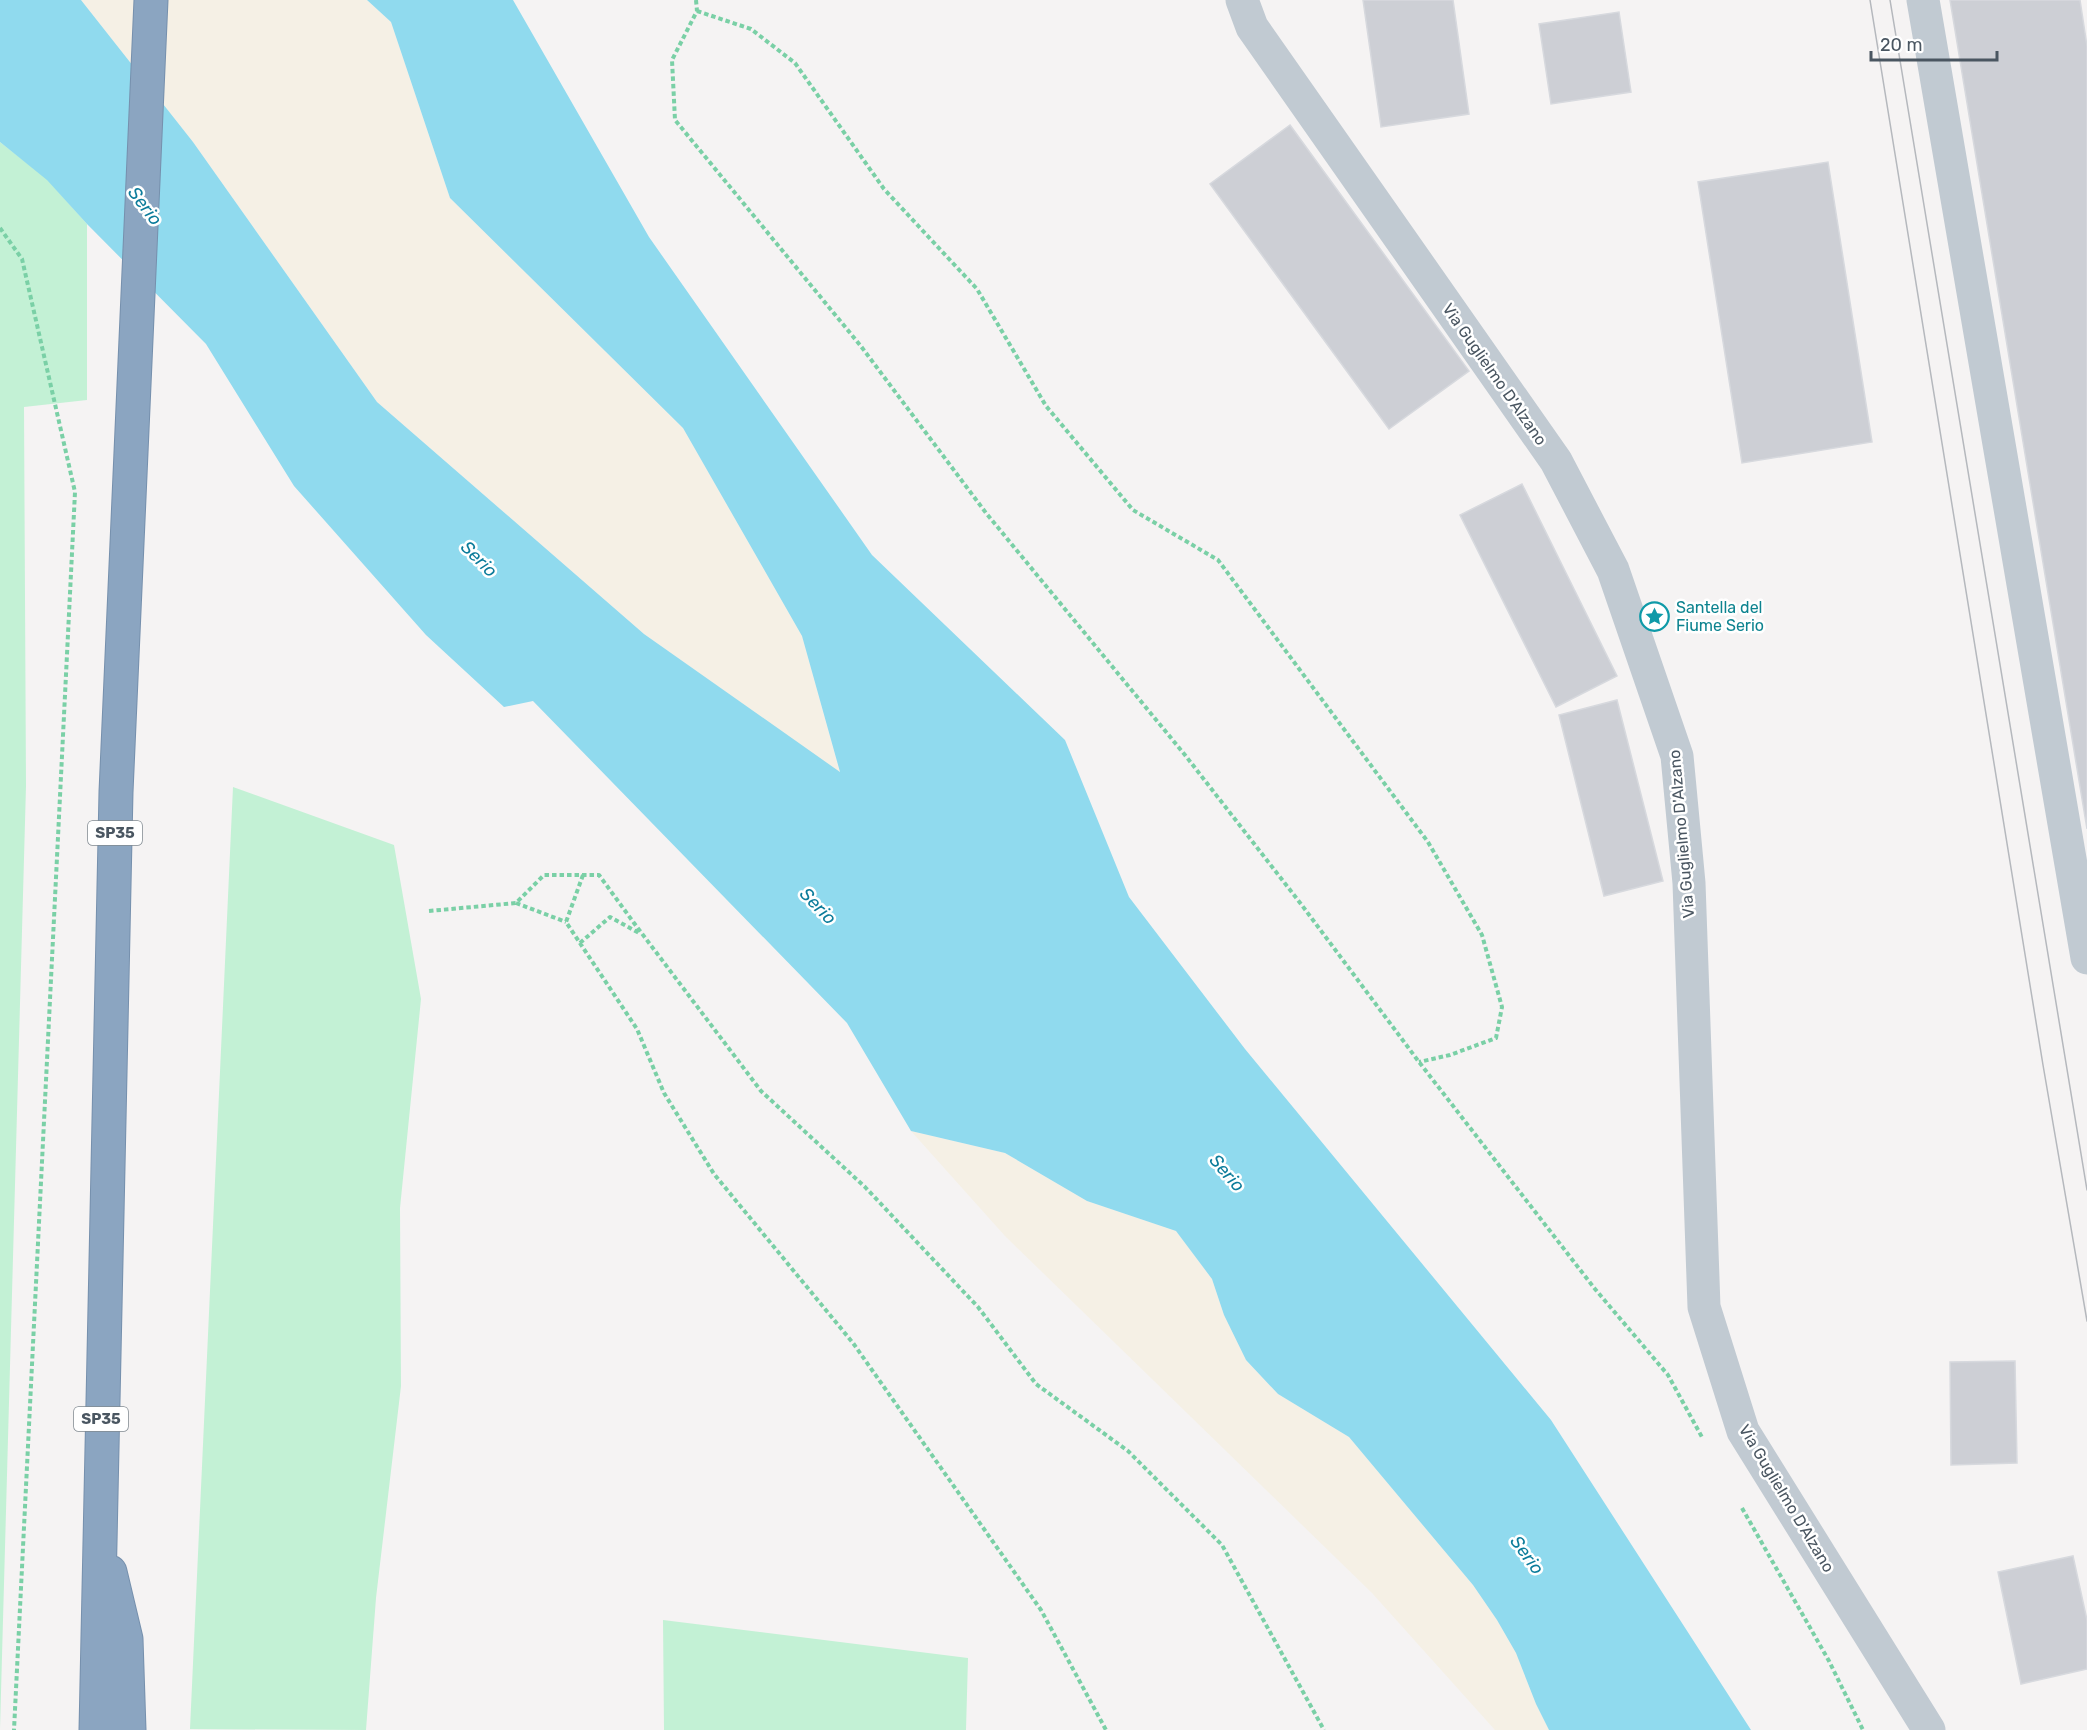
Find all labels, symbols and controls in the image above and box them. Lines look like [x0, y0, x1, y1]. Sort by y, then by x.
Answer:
scale bar [1871, 24, 1997, 62]
text: 20 m [1880, 34, 1922, 56]
water label: Serio [123, 182, 167, 230]
street label: Via Guglielmo D'Alzano [1438, 300, 1551, 449]
water label: Serio [456, 536, 502, 582]
place label: Santella del Fiume Serio [1676, 598, 1764, 635]
place icon: Santella del Fiume Serio [1639, 600, 1671, 632]
street label: Via Guglielmo D'Alzano [1665, 749, 1698, 919]
road number: SP35 [88, 821, 142, 845]
water label: Serio [795, 883, 841, 929]
water label: Serio [1205, 1150, 1249, 1196]
road number: SP35 [74, 1407, 128, 1431]
street label: Via Guglielmo D'Alzano [1735, 1421, 1838, 1576]
water label: Serio [1506, 1531, 1548, 1579]

